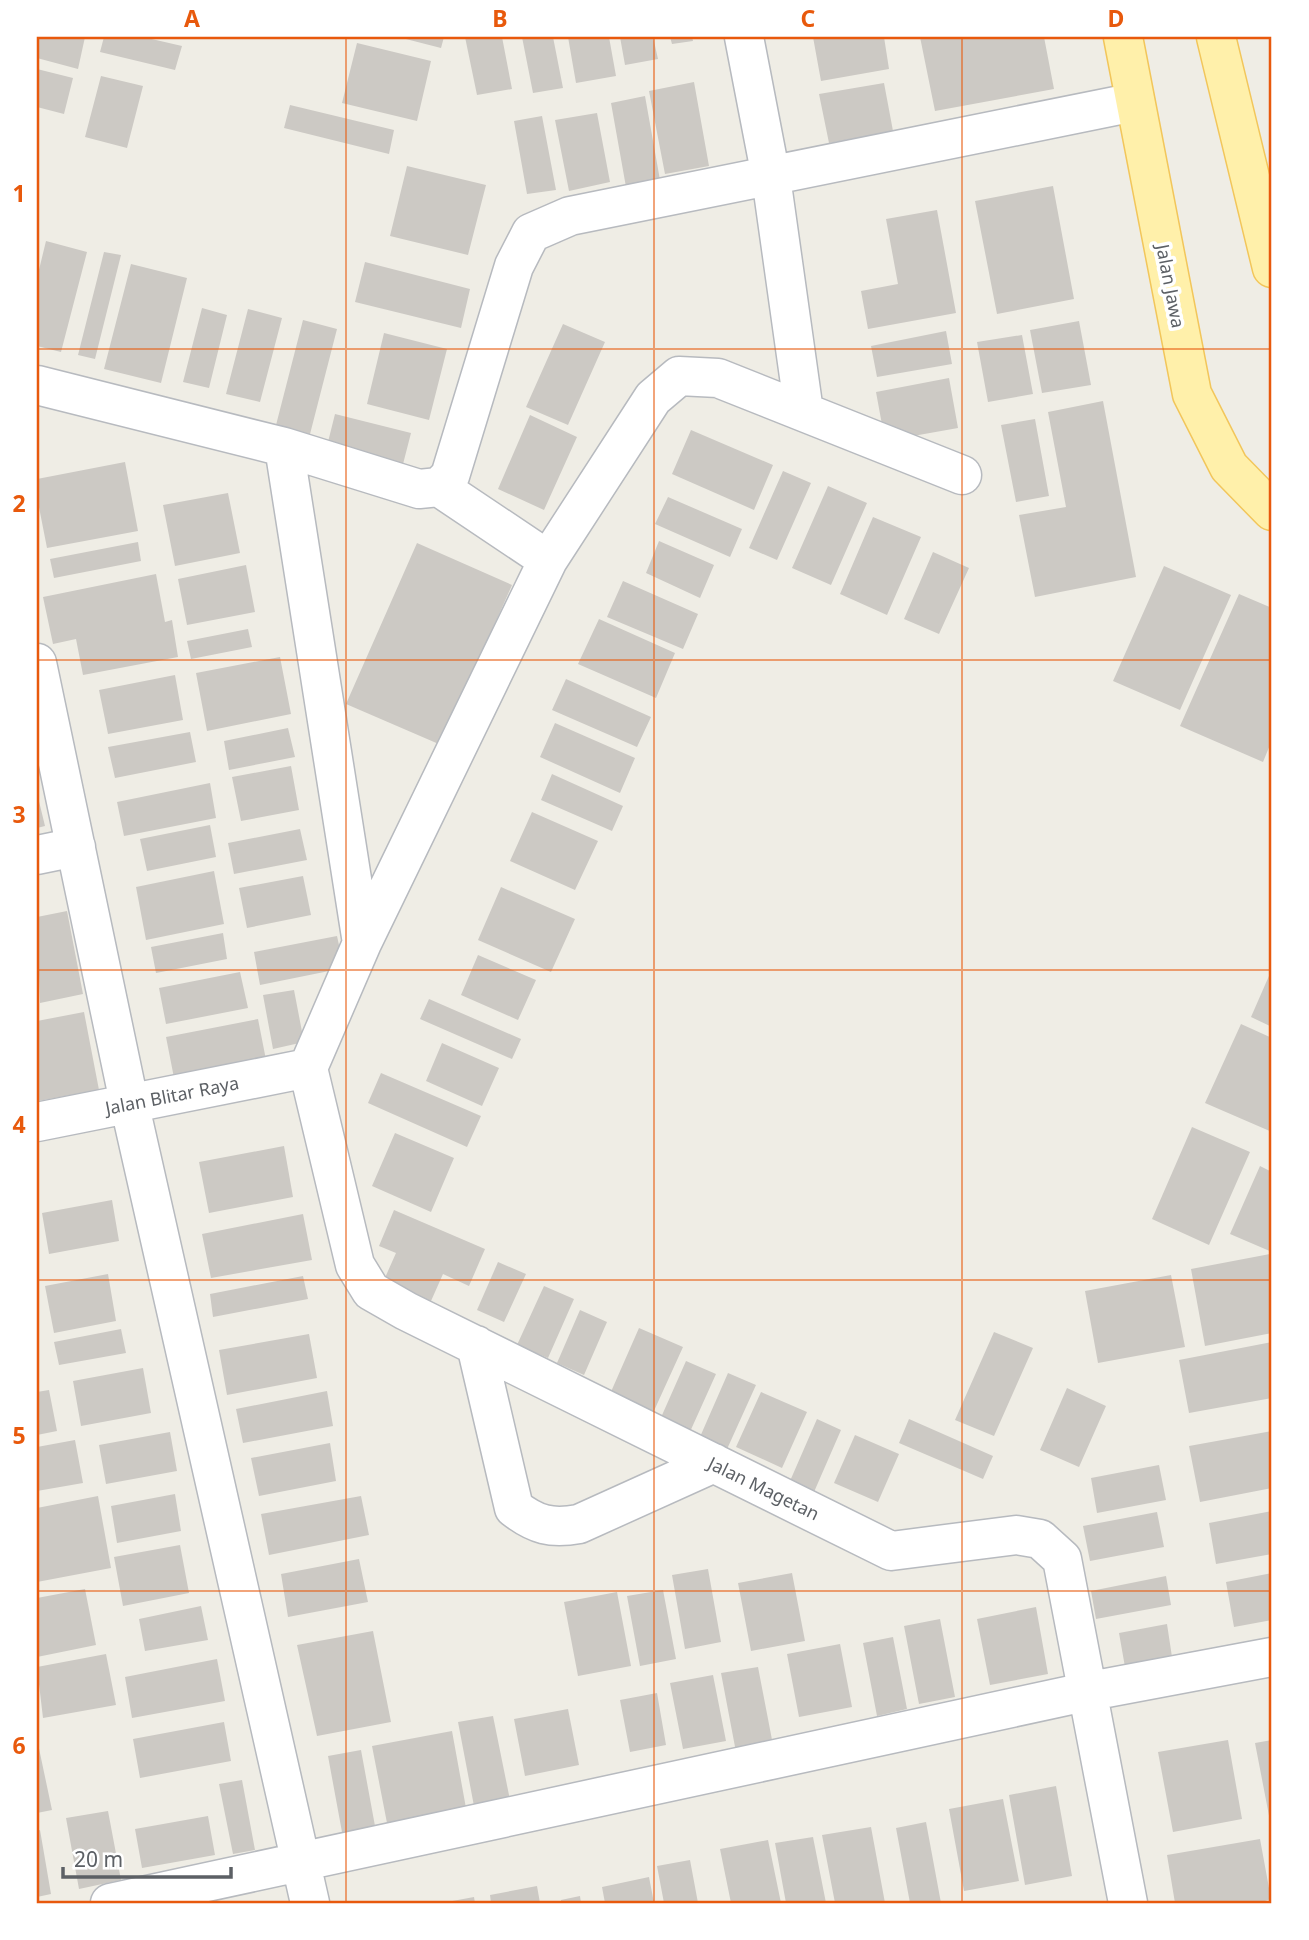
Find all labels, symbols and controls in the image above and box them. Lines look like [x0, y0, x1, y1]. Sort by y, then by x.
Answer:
text: A [184, 2, 200, 34]
text: B [492, 2, 508, 34]
text: C [801, 2, 816, 34]
text: D [1108, 2, 1124, 34]
text: 1 [12, 177, 26, 209]
street label: Jalan Jawa [1151, 240, 1191, 330]
text: 2 [12, 487, 26, 519]
text: 3 [12, 798, 26, 830]
street label: Jalan Blitar Raya [101, 1070, 241, 1120]
text: 4 [12, 1108, 26, 1140]
text: 5 [12, 1419, 26, 1451]
street label: Jalan Magetan [703, 1450, 824, 1525]
text: 6 [12, 1729, 26, 1761]
scale bar [63, 1835, 231, 1879]
text: 20 m [74, 1845, 123, 1873]

